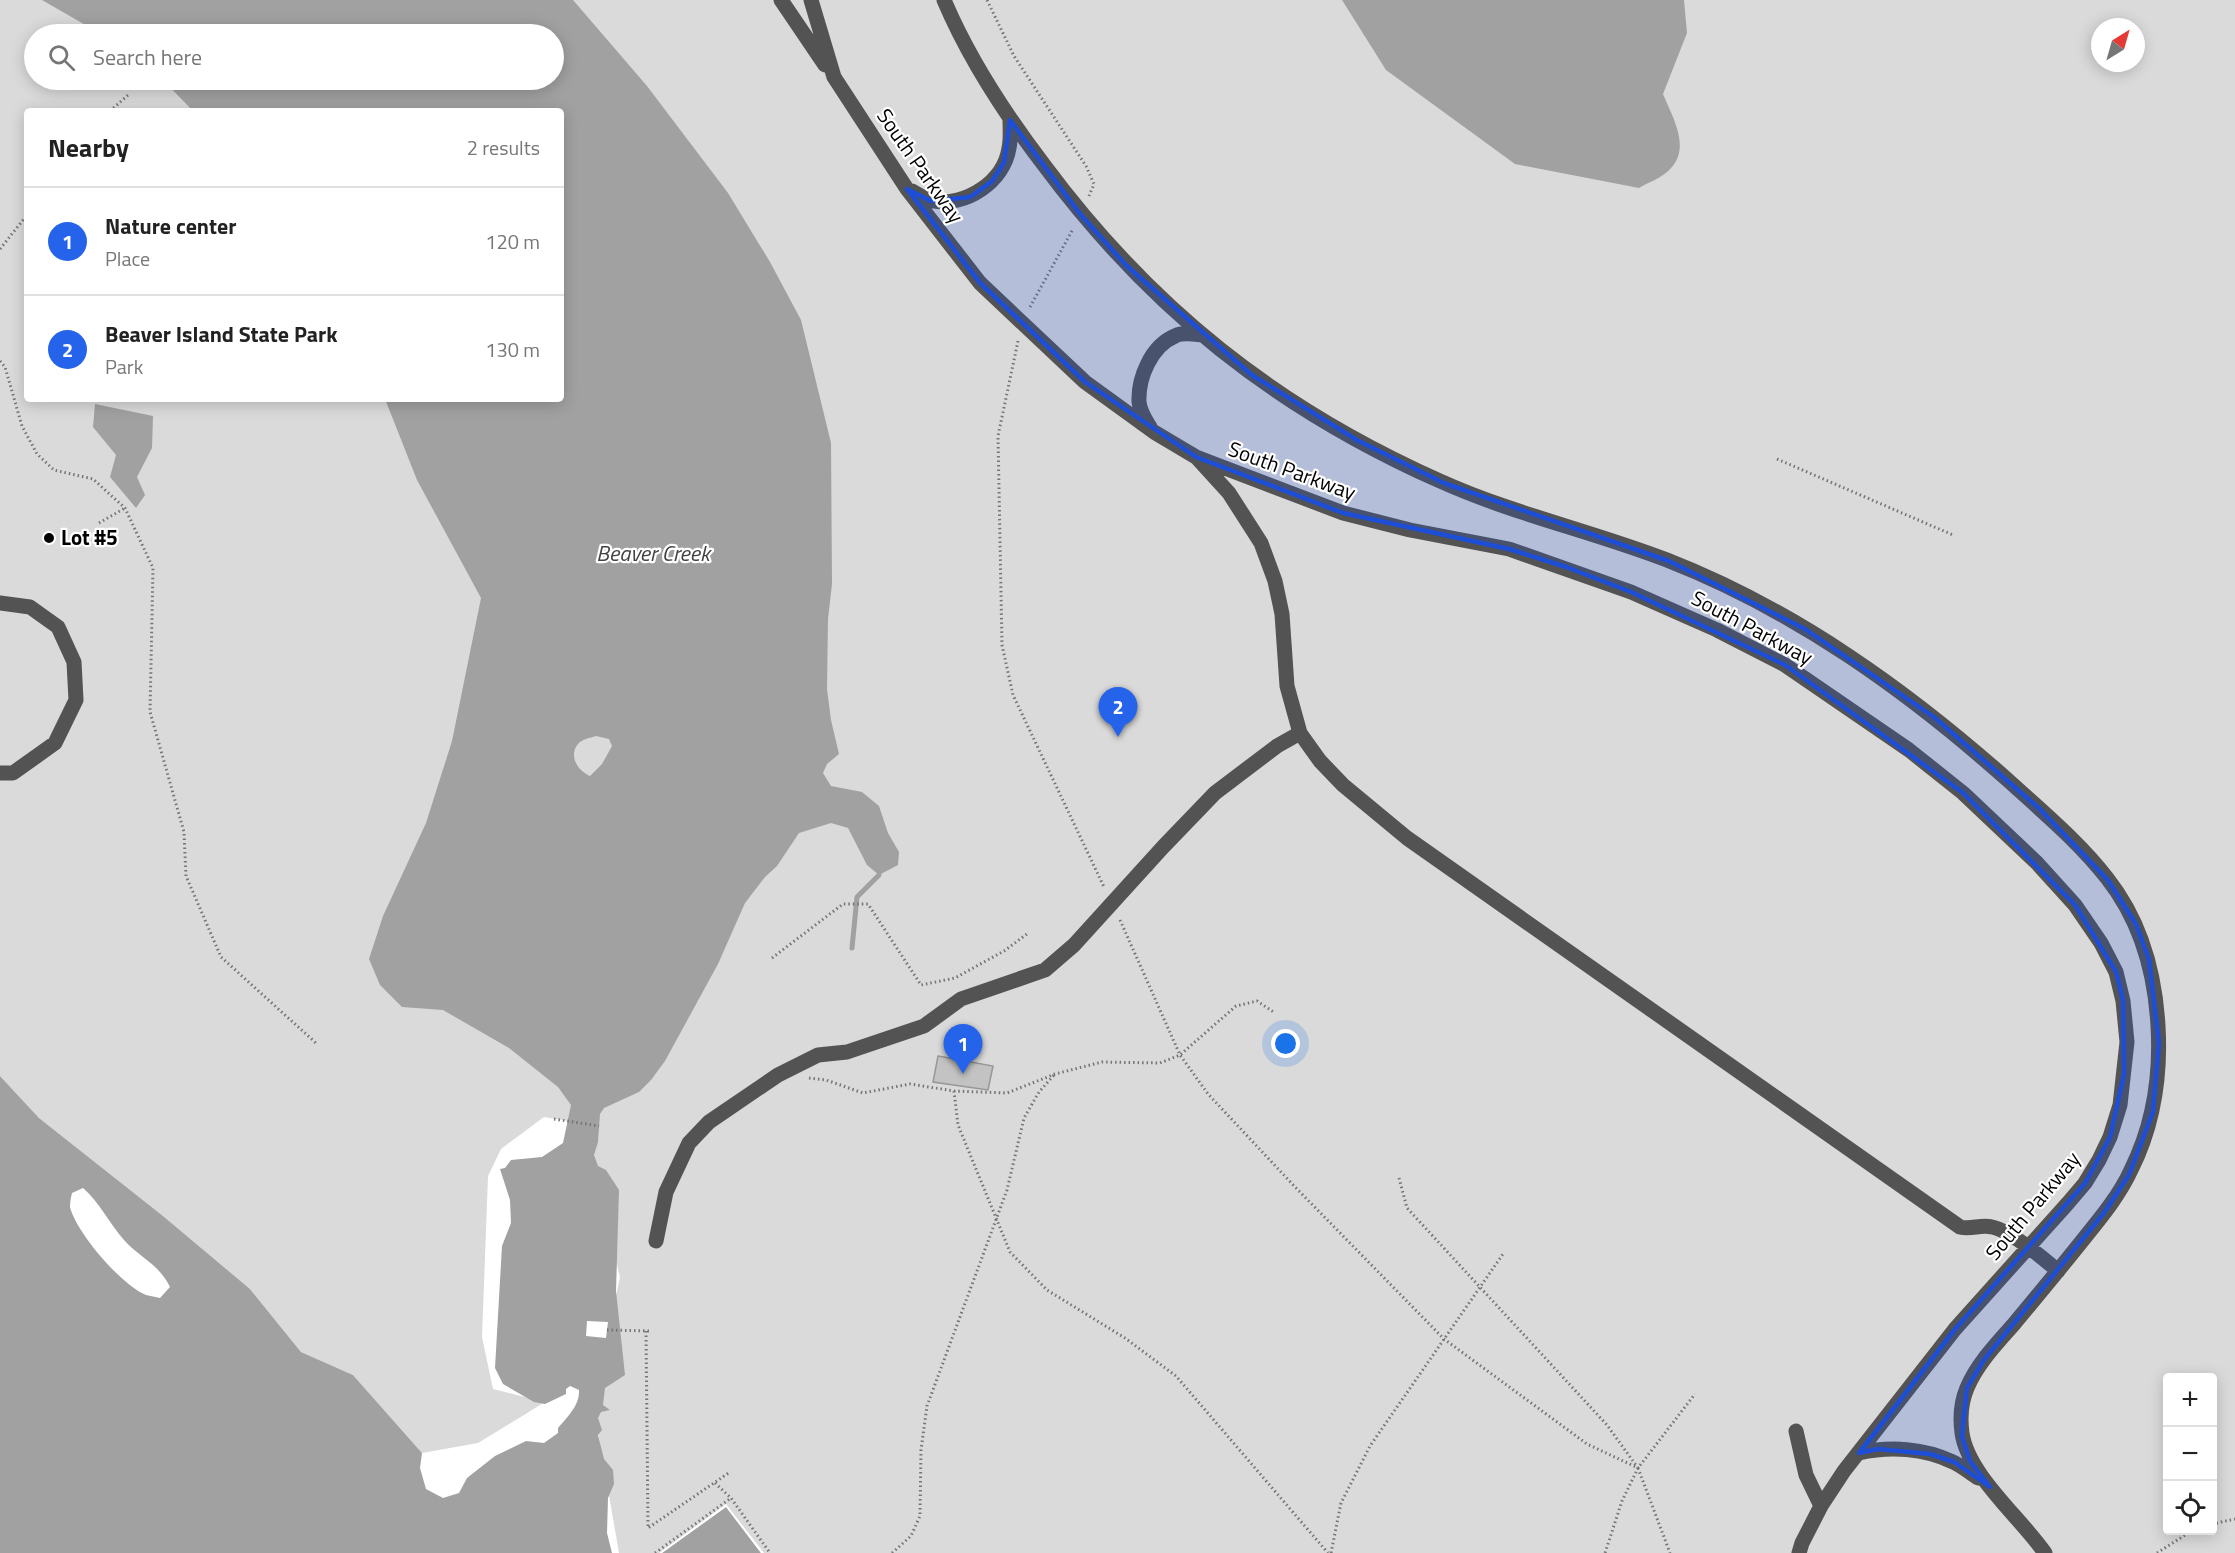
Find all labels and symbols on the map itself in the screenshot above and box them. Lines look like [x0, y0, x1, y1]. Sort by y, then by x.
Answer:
north arrow [2091, 18, 2145, 72]
street label: South Parkway [869, 102, 972, 229]
street label: South Parkway [1224, 432, 1361, 508]
place label: Lot #5 [61, 521, 118, 553]
marker: Lot #5 [42, 531, 56, 545]
water label: Beaver Creek [596, 536, 712, 570]
street label: South Parkway [1686, 582, 1819, 673]
pin: 2 [1098, 688, 1138, 737]
pin: 1 [944, 1024, 982, 1074]
your location [1271, 1029, 1300, 1058]
street label: South Parkway [1977, 1144, 2087, 1267]

